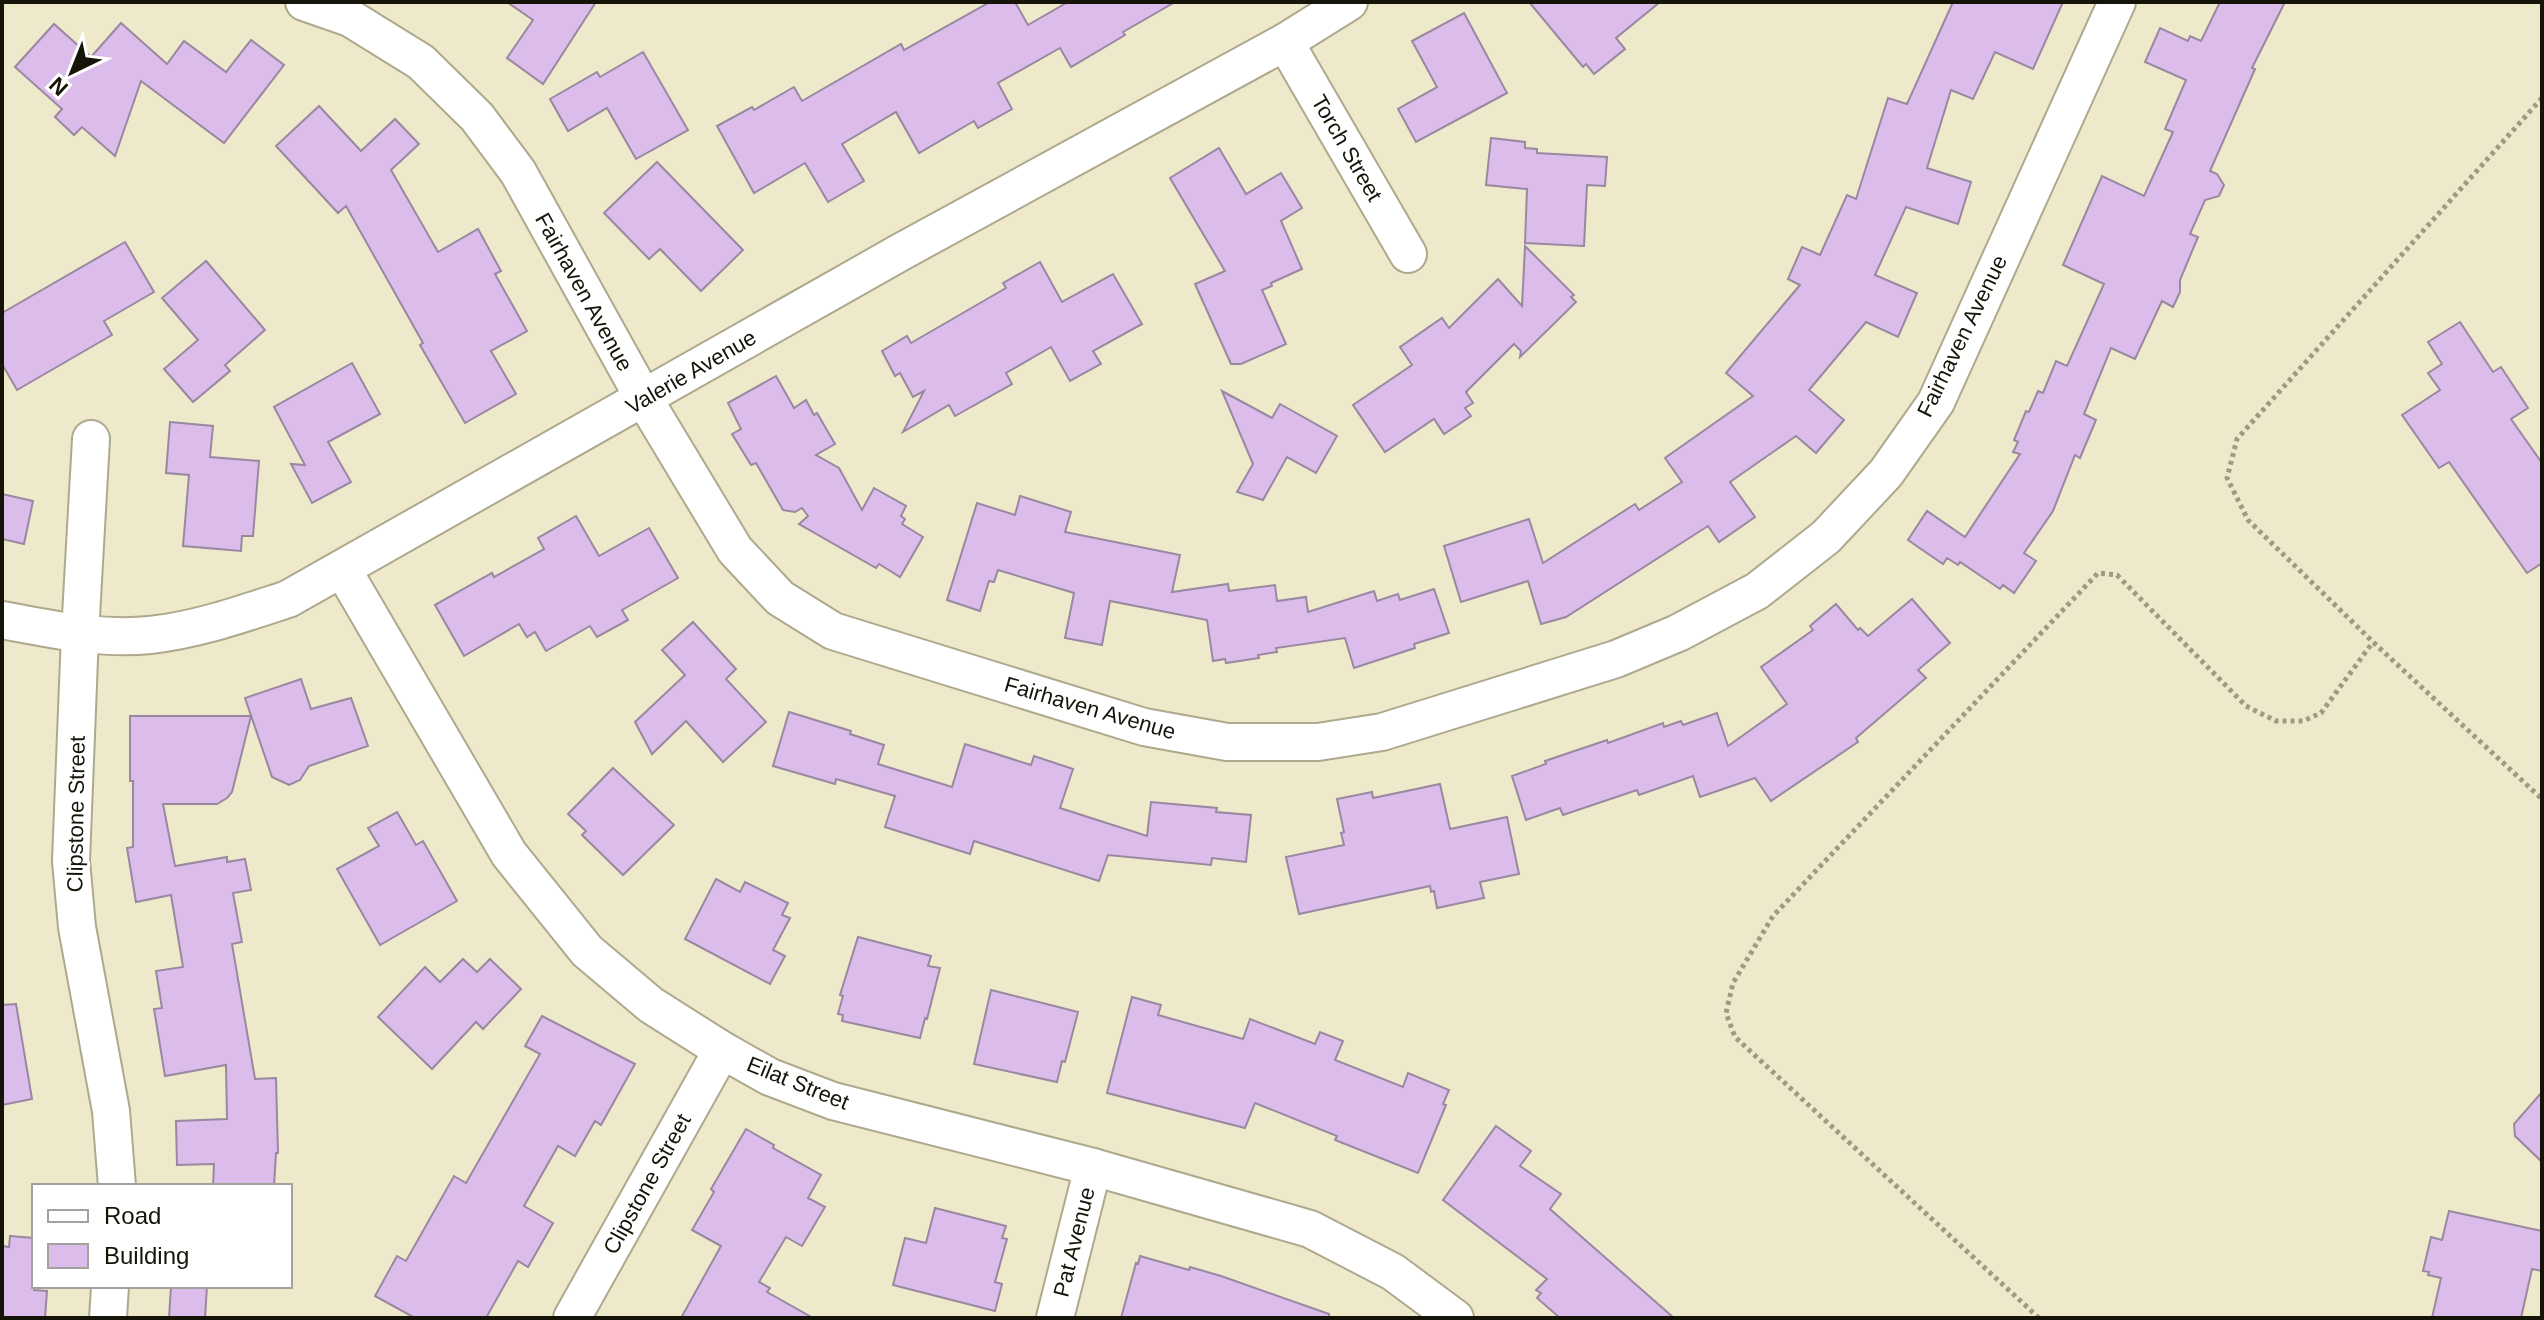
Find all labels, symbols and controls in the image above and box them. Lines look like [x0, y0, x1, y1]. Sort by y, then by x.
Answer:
north arrow [32, 32, 112, 112]
text: N [44, 72, 73, 101]
street label: Torch Street [1307, 90, 1387, 206]
street label: Fairhaven Avenue [530, 209, 638, 375]
street label: Fairhaven Avenue [1912, 251, 2012, 421]
street label: Valerie Avenue [622, 325, 760, 419]
street label: Fairhaven Avenue [1002, 672, 1178, 744]
street label: Clipstone Street [62, 736, 90, 892]
street label: Eilat Street [743, 1051, 853, 1115]
street label: Clipstone Street [598, 1109, 696, 1259]
legend [32, 1184, 292, 1288]
street label: Pat Avenue [1048, 1185, 1100, 1299]
text: Road [104, 1202, 161, 1229]
text: Building [104, 1242, 189, 1269]

